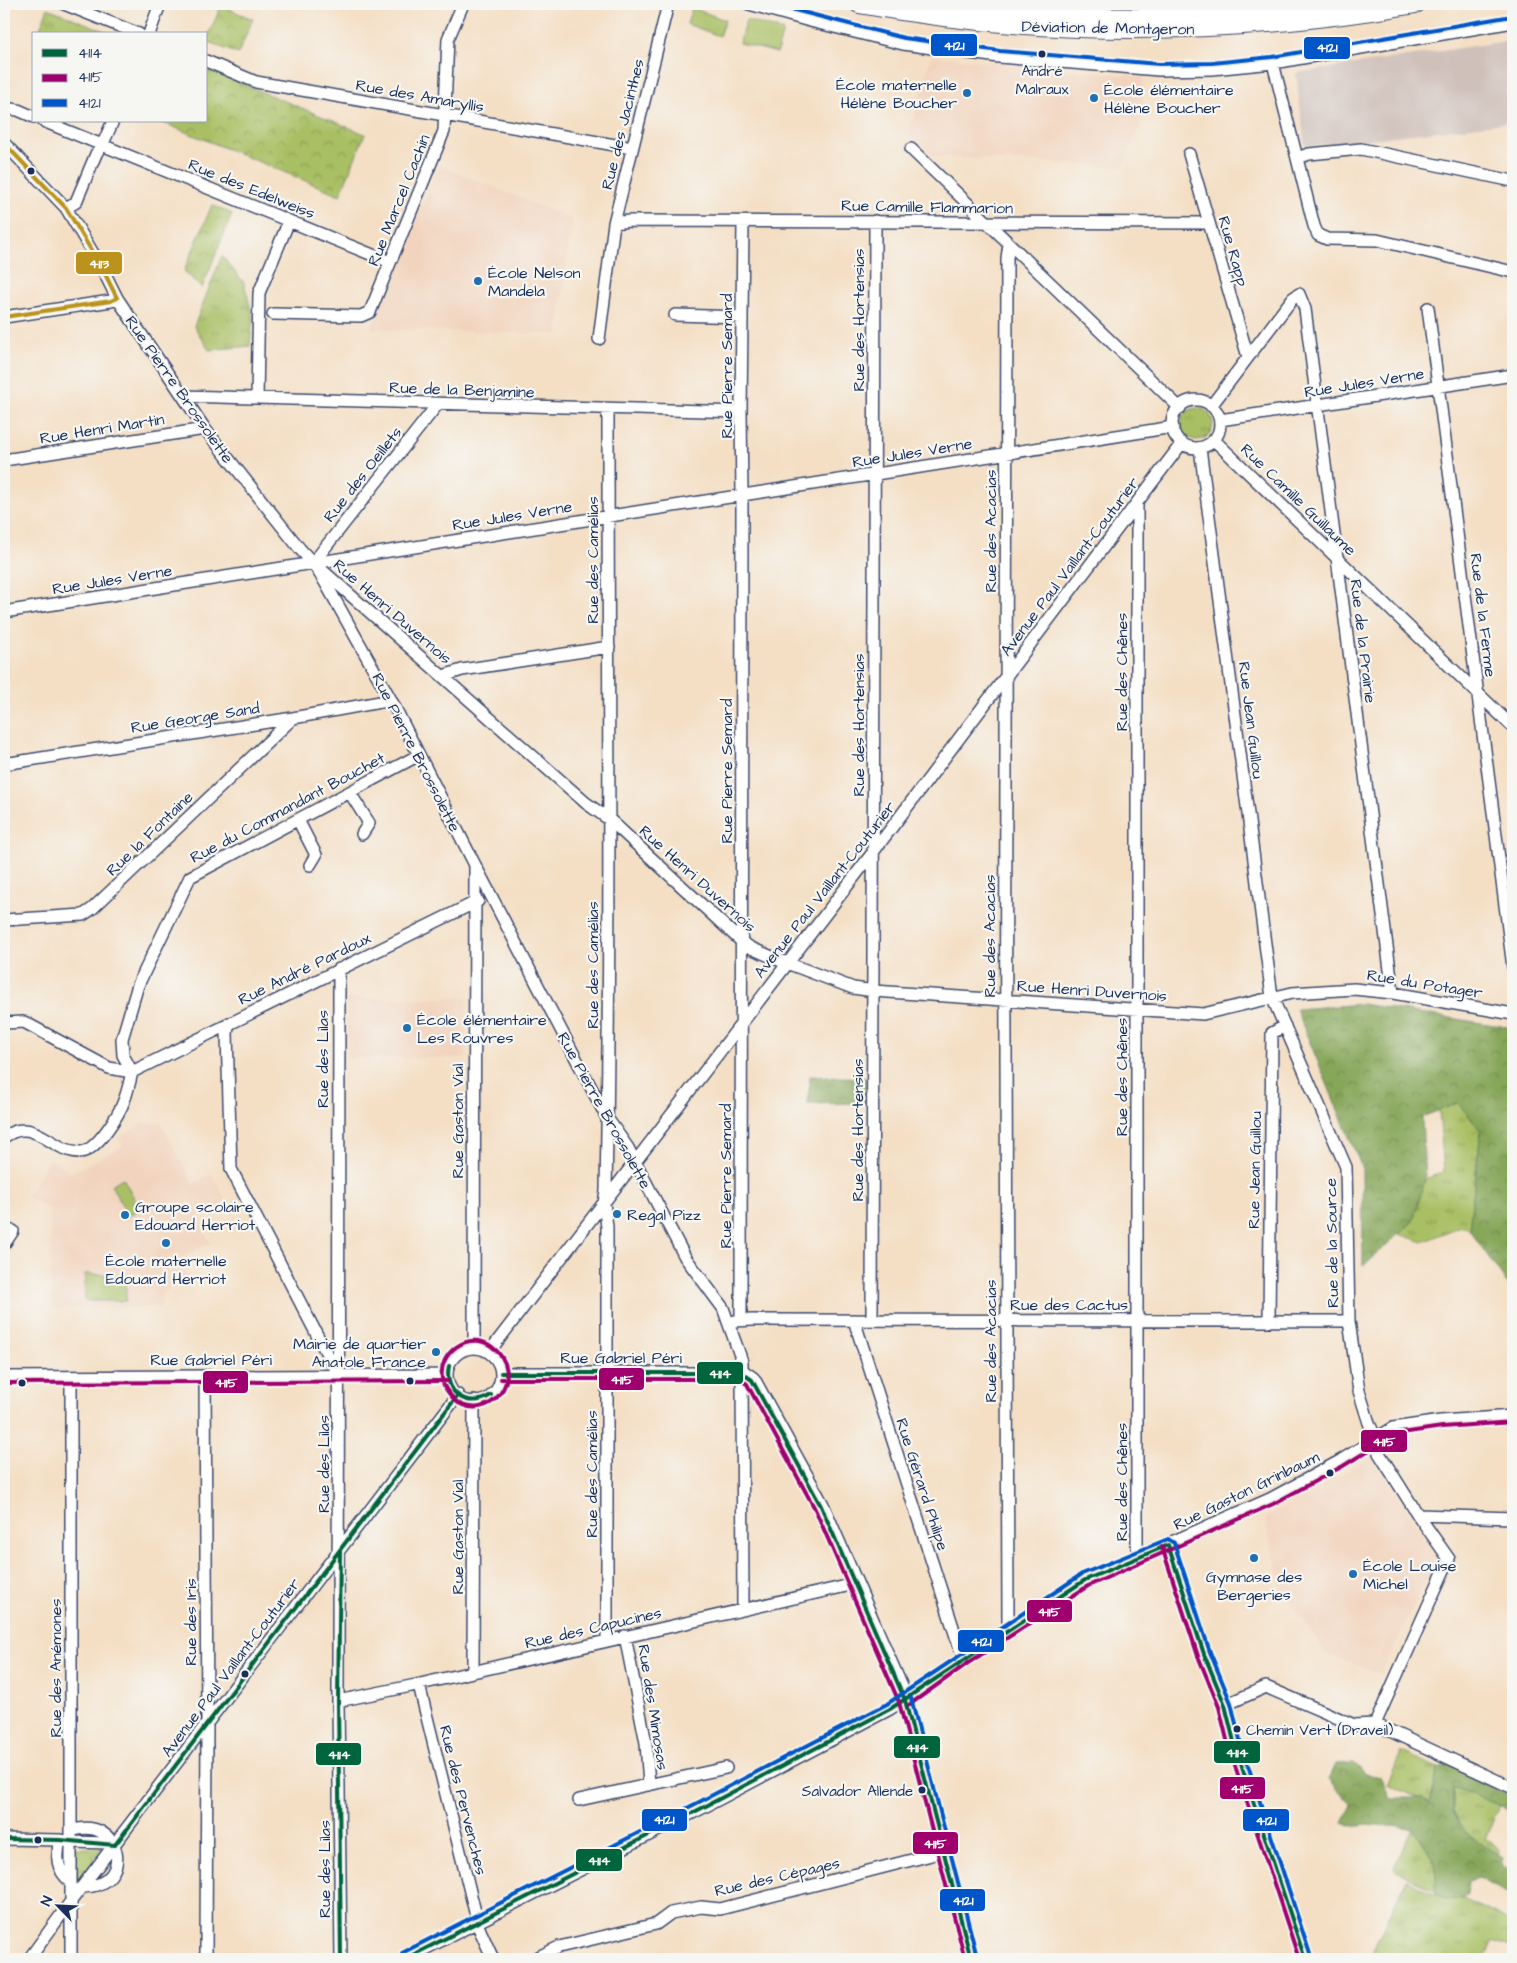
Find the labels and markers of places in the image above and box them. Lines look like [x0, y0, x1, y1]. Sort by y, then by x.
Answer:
marker: André Malraux [1037, 49, 1047, 59]
place label: André Malraux [1016, 61, 1069, 100]
place label: École maternelle Hélène Boucher [836, 74, 957, 114]
place label: École élémentaire Hélène Boucher [1104, 79, 1234, 119]
marker: École maternelle Hélène Boucher [961, 87, 973, 99]
marker: École élémentaire Hélène Boucher [1088, 92, 1100, 104]
unlabelled marker [26, 166, 36, 176]
place label: École Nelson Mandela [488, 262, 580, 302]
marker: École Nelson Mandela [472, 275, 484, 287]
place label: École élémentaire Les Rouvres [417, 1009, 547, 1049]
marker: École élémentaire Les Rouvres [401, 1022, 413, 1034]
place label: Groupe scolaire Edouard Herriot [135, 1196, 256, 1236]
place label: Regal Pizz [627, 1204, 701, 1227]
marker: Regal Pizz [611, 1208, 623, 1220]
marker: Groupe scolaire Edouard Herriot [119, 1209, 131, 1221]
marker: École maternelle Edouard Herriot [160, 1237, 172, 1249]
place label: École maternelle Edouard Herriot [105, 1250, 227, 1290]
place label: Mairie de quartier Anatole France [293, 1333, 426, 1373]
marker: Mairie de quartier Anatole France [430, 1346, 442, 1358]
unlabelled marker [405, 1376, 415, 1386]
unlabelled marker [17, 1378, 27, 1388]
unlabelled marker [1325, 1468, 1335, 1478]
marker: Gymnase des Bergeries [1248, 1552, 1260, 1564]
place label: École Louise Michel [1363, 1555, 1457, 1595]
place label: Gymnase des Bergeries [1206, 1566, 1302, 1607]
marker: École Louise Michel [1347, 1568, 1359, 1580]
unlabelled marker [240, 1669, 250, 1679]
place label: Chemin Vert (Draveil) [1246, 1720, 1393, 1741]
marker: Chemin Vert (Draveil) [1232, 1724, 1242, 1734]
place label: Salvador Allende [802, 1781, 913, 1802]
marker: Salvador Allende [917, 1785, 927, 1795]
unlabelled marker [33, 1835, 43, 1845]

